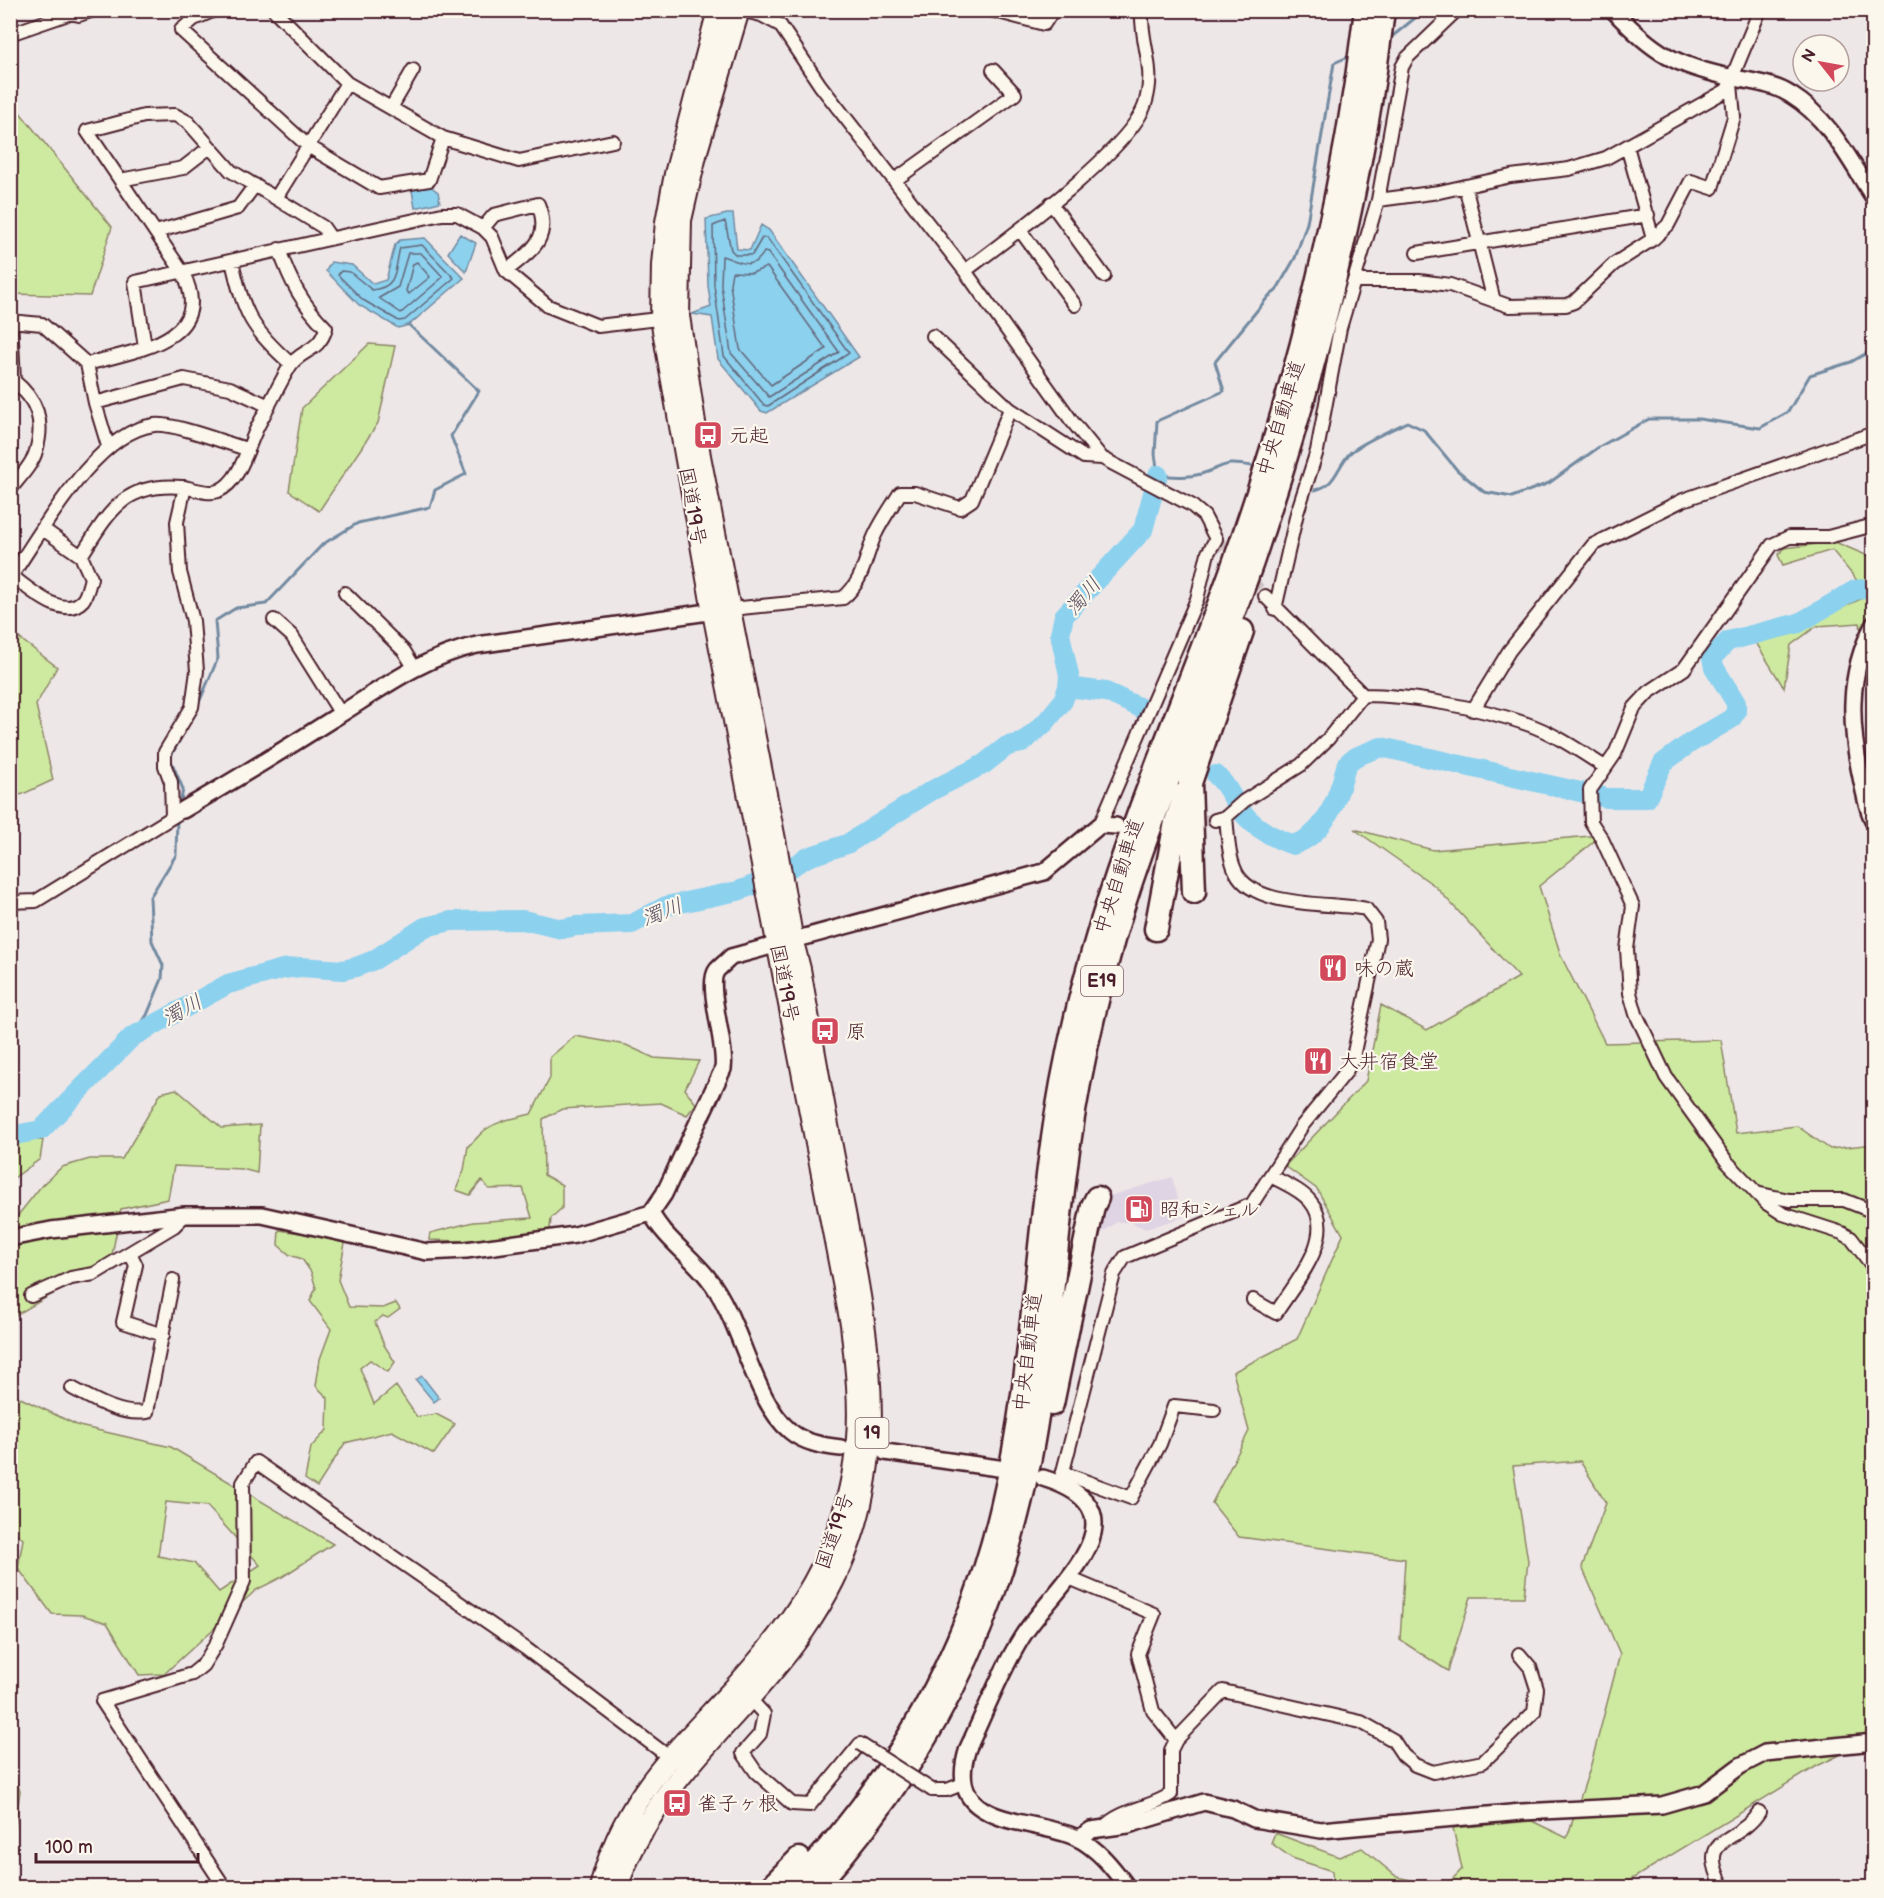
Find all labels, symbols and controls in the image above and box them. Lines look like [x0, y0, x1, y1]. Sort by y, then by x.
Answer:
north arrow [1791, 33, 1851, 93]
text: N [1798, 46, 1821, 66]
street label: 中央自動車道 [1252, 357, 1310, 479]
bus stop icon: 元起 [692, 419, 724, 451]
place label: 元起 [729, 424, 769, 448]
street label: 国道19号 [673, 465, 711, 547]
water label: 濁川 [1060, 572, 1107, 620]
street label: 中央自動車道 [1089, 816, 1149, 937]
water label: 濁川 [638, 893, 686, 932]
street label: 国道19号 [765, 942, 803, 1024]
restaurant icon: 味の蔵 [1317, 952, 1349, 984]
place label: 味の蔵 [1354, 957, 1414, 981]
road number: E19 [1081, 966, 1123, 996]
water label: 濁川 [158, 989, 207, 1032]
bus stop icon: 原 [809, 1015, 841, 1047]
place label: 原 [846, 1020, 866, 1044]
restaurant icon: 大井宿食堂 [1302, 1045, 1334, 1077]
place label: 大井宿食堂 [1339, 1050, 1439, 1074]
fuel station icon: 昭和シェル [1123, 1193, 1155, 1225]
place label: 昭和シェル [1160, 1198, 1260, 1222]
street label: 中央自動車道 [1009, 1291, 1047, 1413]
road number: 19 [856, 1418, 888, 1448]
street label: 国道19号 [811, 1490, 859, 1573]
bus stop icon: 雀子ヶ根 [661, 1787, 693, 1819]
place label: 雀子ヶ根 [698, 1792, 778, 1816]
scale bar [36, 1826, 198, 1864]
text: 100 m [45, 1837, 93, 1858]

